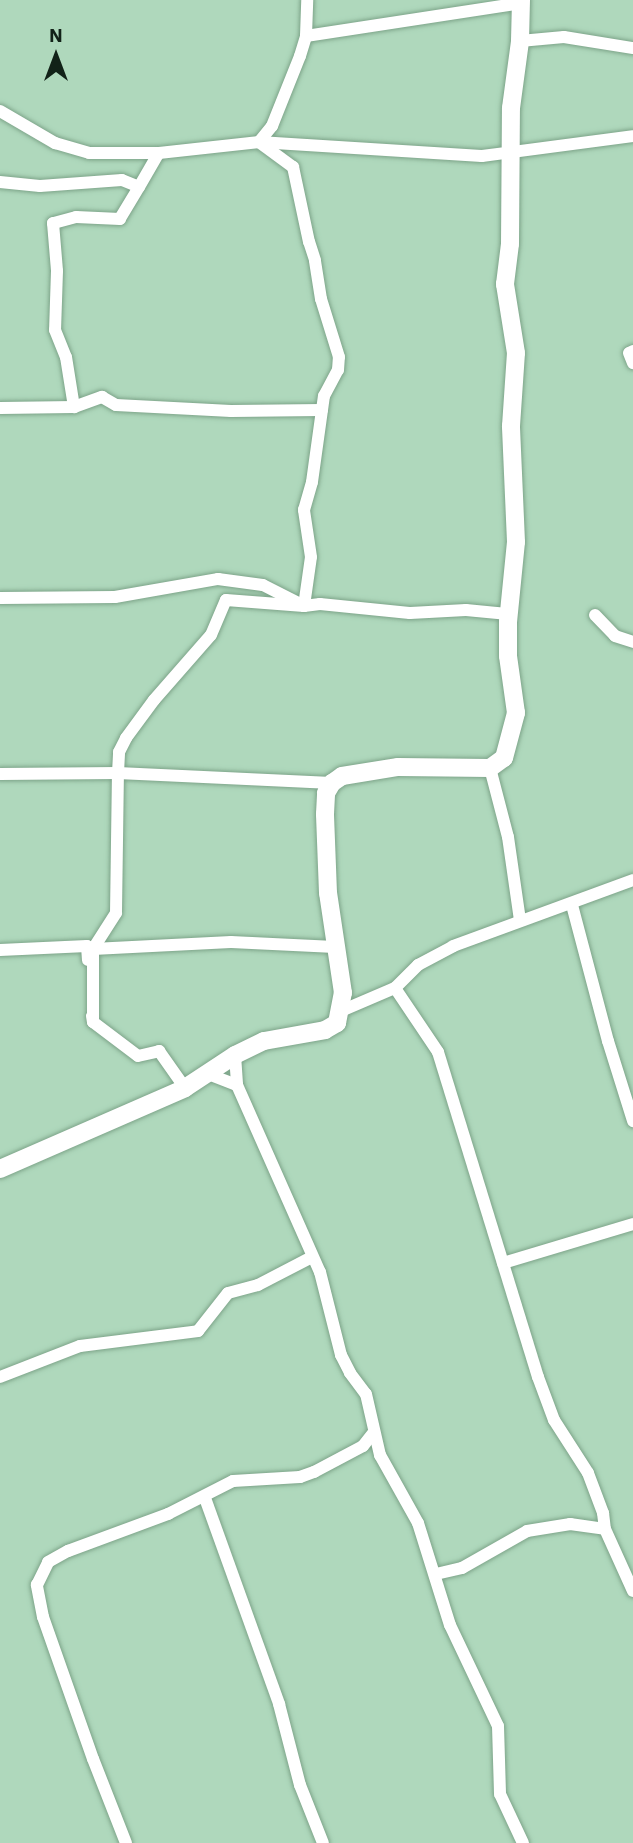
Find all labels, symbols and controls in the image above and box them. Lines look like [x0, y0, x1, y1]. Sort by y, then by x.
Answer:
north arrow [21, 21, 91, 91]
text: N [49, 23, 63, 47]

